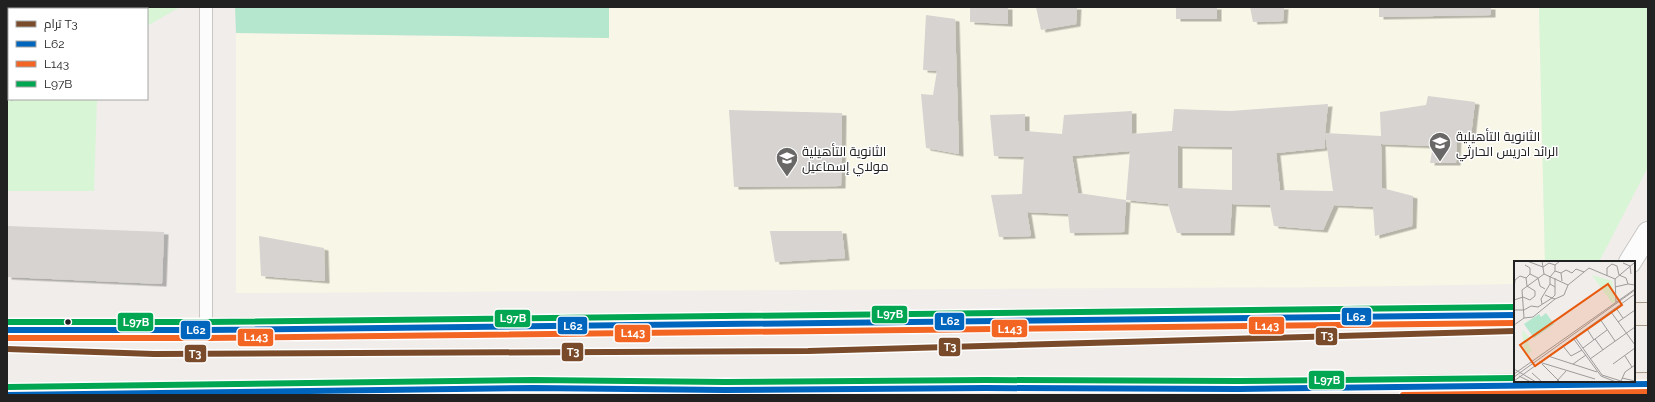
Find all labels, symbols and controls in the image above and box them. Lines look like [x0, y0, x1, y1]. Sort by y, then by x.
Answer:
legend [8, 8, 148, 100]
text: ترام T3 [44, 17, 78, 32]
text: L62 [44, 37, 64, 51]
text: L143 [44, 57, 69, 71]
text: L97B [44, 77, 72, 91]
place label: الثانوية التأهيلية الرائد ادريس الحارثي [1456, 128, 1559, 162]
school or university icon: الثانوية التأهيلية الرائد ادريس الحارثي [1427, 130, 1453, 163]
place label: الثانوية التأهيلية مولاي إسماعيل [802, 143, 889, 177]
school or university icon: الثانوية التأهيلية مولاي إسماعيل [774, 145, 800, 178]
inset map [1514, 261, 1635, 382]
line badge: L97B [871, 305, 908, 324]
line badge: L62 [1341, 307, 1372, 326]
text: L97B [877, 308, 904, 321]
line badge: L97B [494, 309, 531, 328]
text: L62 [1346, 311, 1366, 324]
line badge: L97B [117, 312, 154, 332]
text: L97B [500, 312, 527, 325]
line badge: L62 [934, 312, 965, 331]
text: L62 [940, 315, 960, 328]
text: L97B [123, 316, 150, 329]
line badge: L62 [557, 316, 588, 335]
line badge: L143 [1248, 316, 1285, 335]
unlabelled marker [63, 317, 73, 327]
line badge: L143 [991, 319, 1028, 338]
line badge: L62 [180, 320, 211, 340]
text: L62 [563, 320, 583, 333]
text: L143 [1255, 320, 1279, 333]
text: L143 [998, 323, 1022, 336]
text: L62 [186, 324, 206, 337]
line badge: L143 [614, 324, 651, 343]
text: L143 [621, 327, 645, 340]
line badge: T3 [1315, 327, 1338, 346]
line badge: L143 [237, 328, 274, 347]
text: T3 [1321, 330, 1333, 343]
text: L143 [244, 331, 268, 344]
line badge: T3 [938, 337, 961, 357]
text: T3 [944, 341, 956, 354]
line badge: T3 [561, 342, 584, 362]
line badge: T3 [184, 344, 207, 363]
text: T3 [567, 346, 579, 359]
text: T3 [189, 348, 201, 361]
line badge: L97B [1308, 370, 1345, 390]
text: L97B [1314, 374, 1341, 387]

